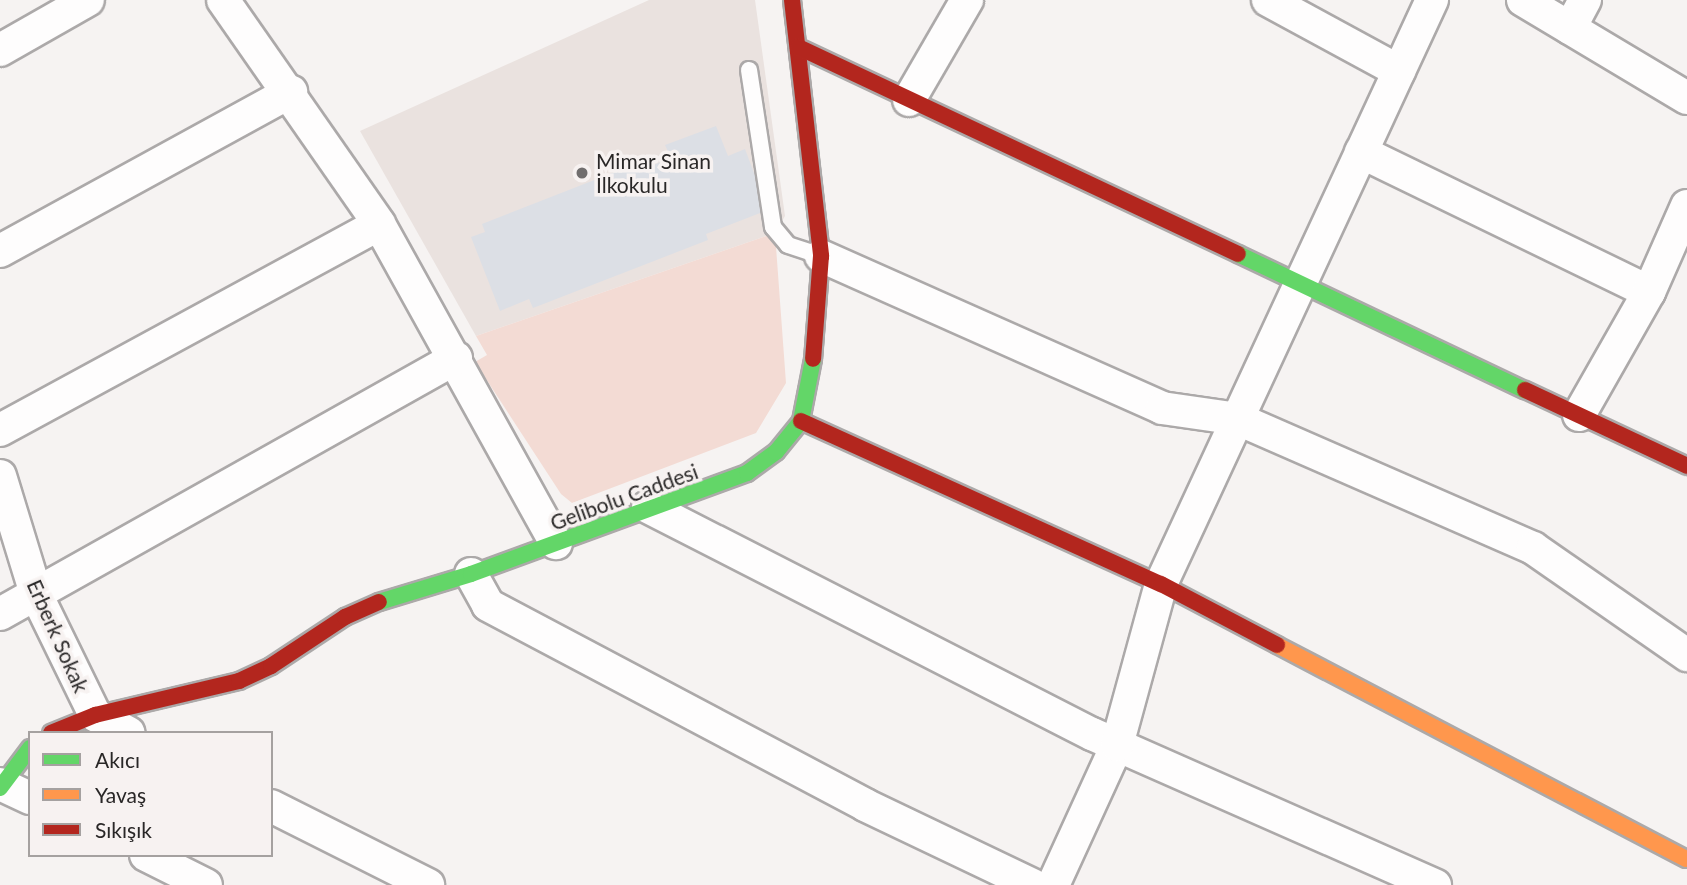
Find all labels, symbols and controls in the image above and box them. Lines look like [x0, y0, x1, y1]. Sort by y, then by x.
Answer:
place label: Mimar Sinan İlkokulu [596, 148, 711, 198]
marker: Mimar Sinan İlkokulu [574, 165, 590, 181]
street label: Gelibolu Caddesi [547, 459, 701, 535]
street label: Erberk Sokak [22, 576, 94, 696]
legend [28, 731, 273, 857]
text: Akıcı [95, 747, 140, 772]
text: Yavaş [95, 782, 146, 807]
text: Sıkışık [95, 817, 152, 842]

